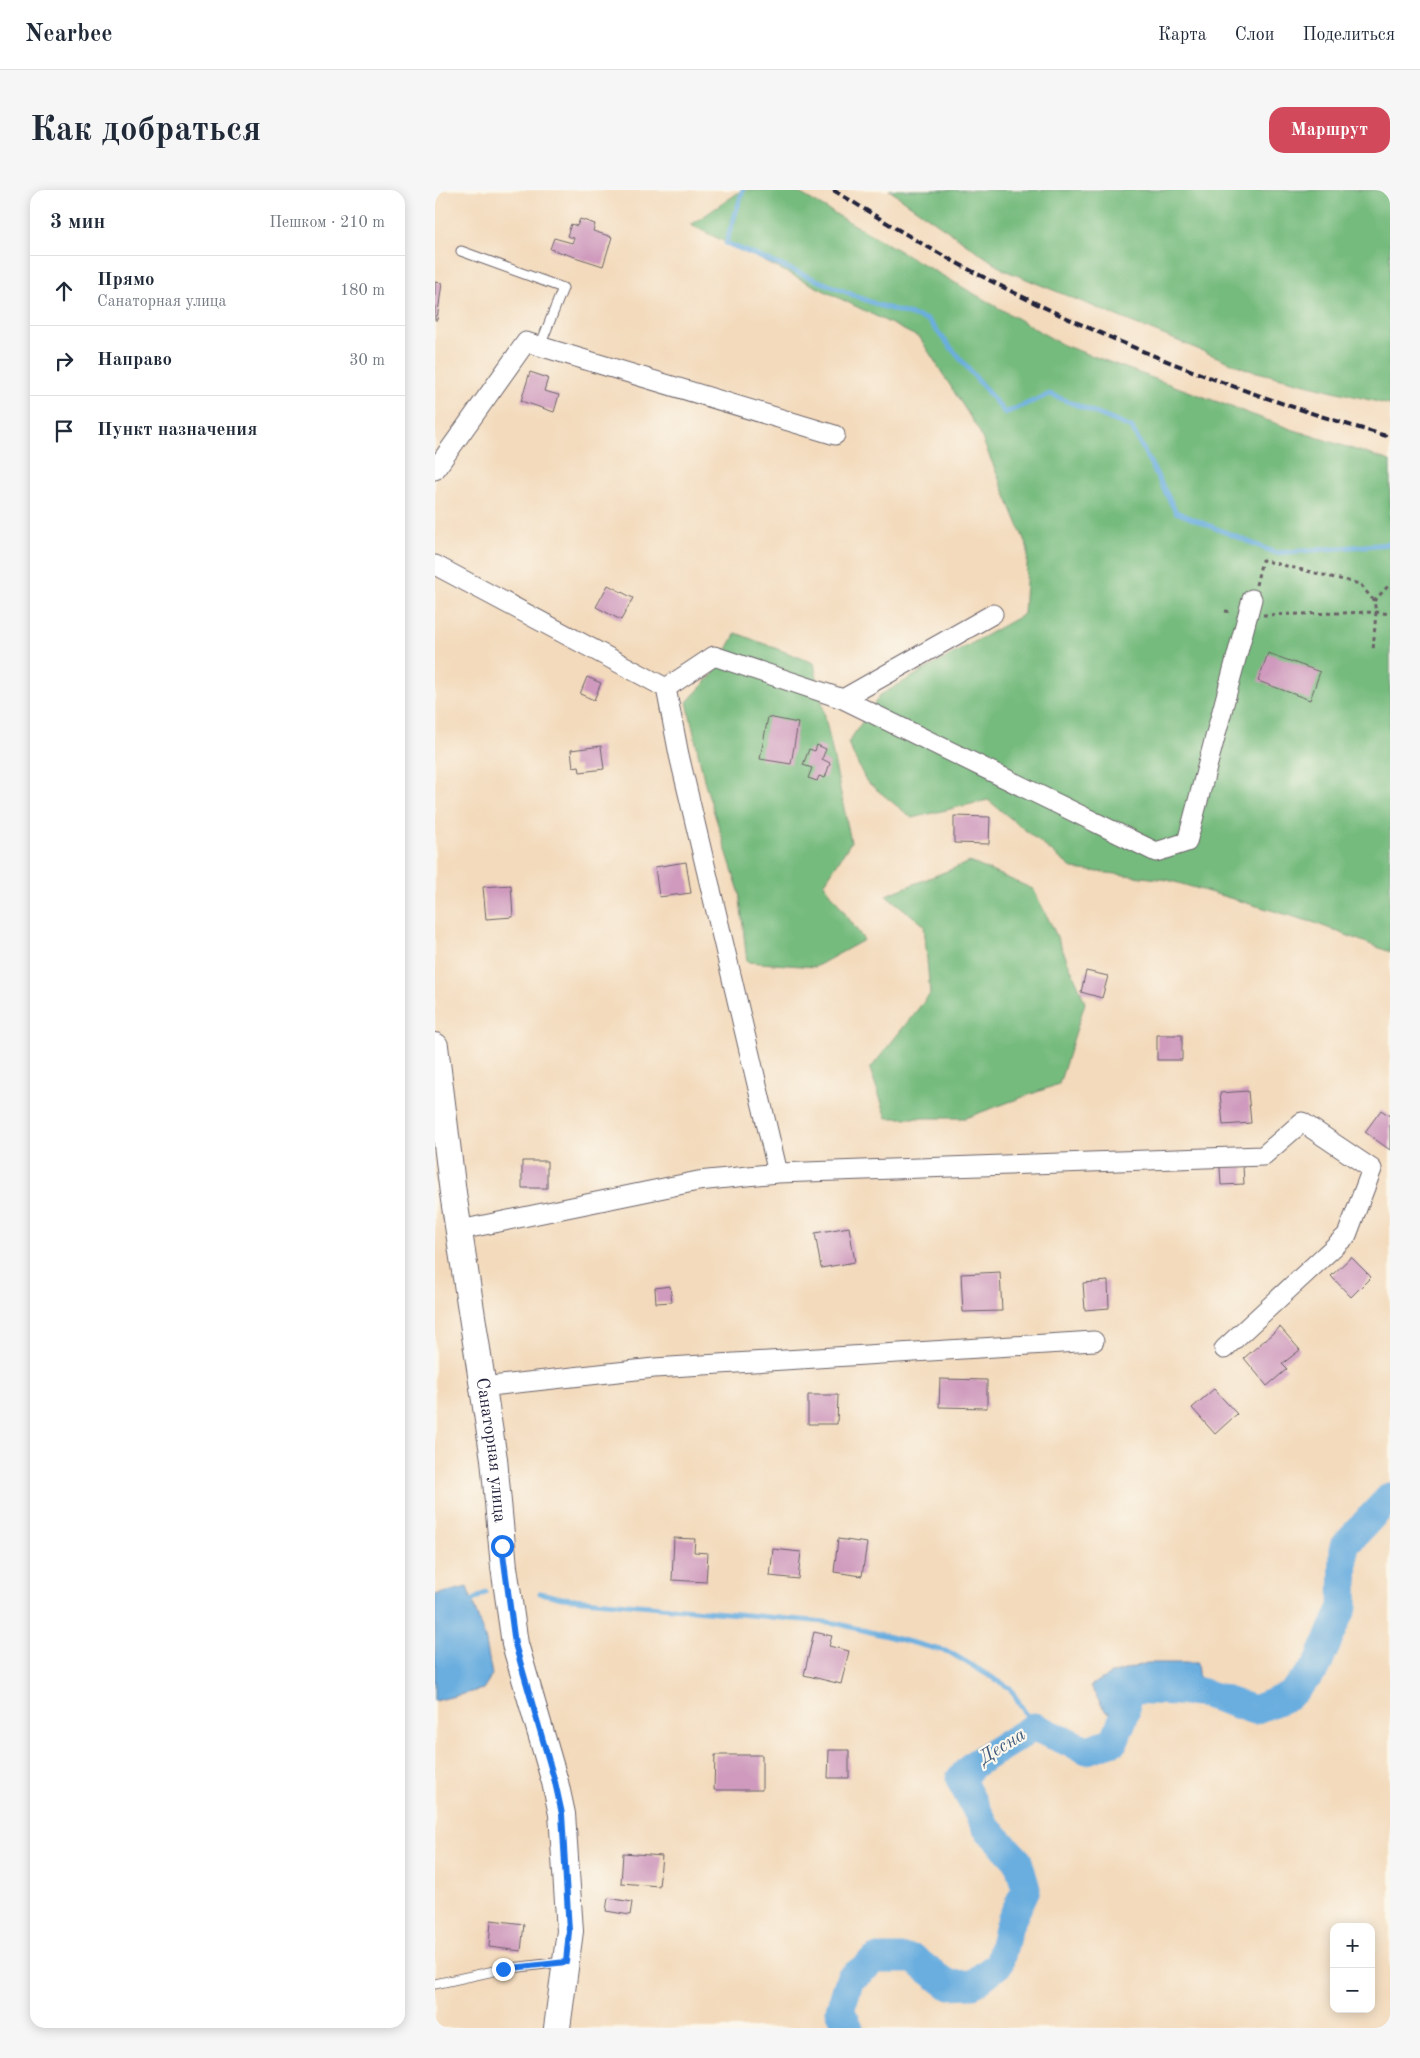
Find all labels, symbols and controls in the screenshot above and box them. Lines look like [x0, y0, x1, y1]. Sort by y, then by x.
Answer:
text: Nearbee [25, 23, 113, 47]
text: Карта [1158, 26, 1207, 44]
text: Слои [1235, 26, 1274, 44]
text: Поделиться [1302, 26, 1395, 44]
button: Маршрут [1269, 107, 1390, 153]
text: Как добраться [30, 113, 261, 148]
text: 3 мин [50, 212, 105, 233]
text: Пешком · 210 m [269, 215, 385, 231]
text: Прямо [97, 271, 155, 290]
icon: ahead [50, 277, 78, 305]
text: 180 m [340, 283, 385, 299]
text: Санаторная улица [97, 294, 226, 310]
icon: right [50, 347, 78, 375]
text: Направо [97, 351, 172, 370]
text: 30 m [349, 353, 385, 369]
icon: arrive [50, 417, 78, 445]
text: Пункт назначения [97, 421, 257, 440]
street label: Санаторная улица [473, 1376, 509, 1523]
route start [491, 1535, 514, 1558]
water label: Десна [974, 1725, 1030, 1770]
map controls [1330, 1923, 1375, 2013]
button: + [1330, 1923, 1375, 1968]
route end [492, 1958, 515, 1981]
button: − [1330, 1968, 1375, 2013]

